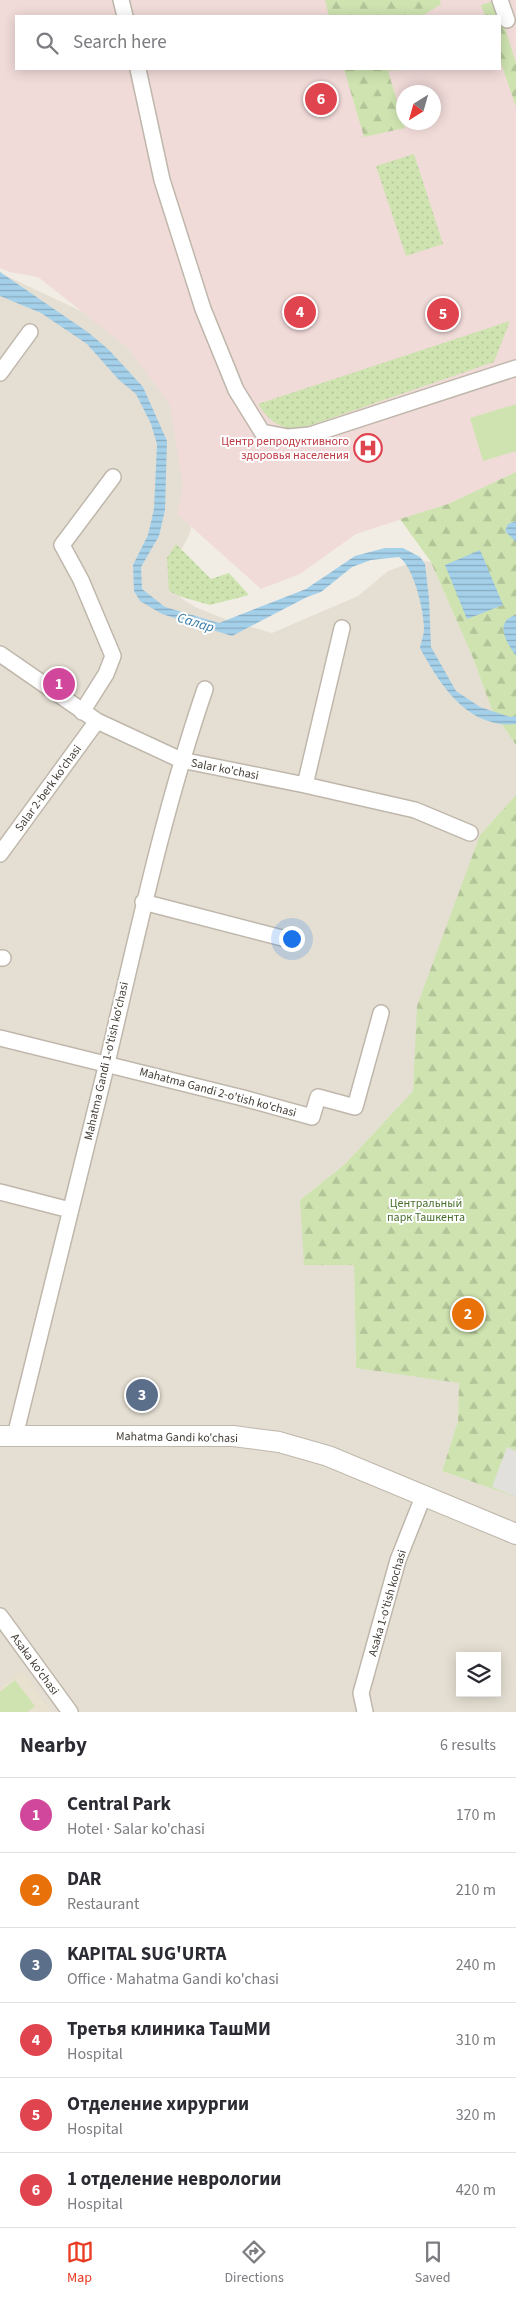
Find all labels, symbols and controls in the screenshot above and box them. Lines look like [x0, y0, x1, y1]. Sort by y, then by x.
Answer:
search box [15, 15, 501, 70]
icon: search [33, 29, 61, 57]
text: Search here [73, 29, 167, 56]
pin: 6 [305, 80, 337, 118]
north arrow [396, 85, 441, 130]
pin: 4 [284, 293, 316, 331]
pin: 5 [427, 295, 459, 333]
place label: Центр репродуктивного здоровья населения [221, 433, 349, 464]
hospital icon: Центр репродуктивного здоровья населения [353, 433, 383, 463]
water label: Салар [175, 608, 217, 638]
pin: 1 [43, 665, 75, 703]
street label: Salar 2-berk ko'chasi [11, 741, 86, 835]
street label: Salar ko'chasi [190, 755, 260, 784]
your location [279, 926, 305, 952]
street label: Mahatma Gandi 1-o'tish ko'chasi [80, 980, 133, 1142]
street label: Mahatma Gandi 2-o'tish ko'chasi [137, 1063, 298, 1122]
park label: Центральный парк Ташкента [387, 1195, 465, 1226]
pin: 2 [452, 1295, 484, 1333]
pin: 3 [126, 1376, 158, 1414]
street label: Mahatma Gandi ko'chasi [116, 1428, 238, 1447]
street label: Asaka 1-o'tish kochasi [364, 1548, 411, 1658]
street label: Asaka ko'chasi [6, 1630, 63, 1699]
map controls [456, 1652, 501, 1697]
button: layers [456, 1652, 501, 1697]
text: Nearby [20, 1730, 87, 1760]
text: 6 results [440, 1734, 496, 1756]
text: Central Park [67, 1791, 171, 1818]
text: 1 [32, 1804, 40, 1826]
text: 170 m [456, 1804, 496, 1826]
text: Hotel · Salar ko'chasi [67, 1818, 205, 1840]
text: DAR [67, 1866, 101, 1893]
text: 2 [32, 1879, 40, 1901]
text: 210 m [456, 1879, 496, 1901]
text: Restaurant [67, 1893, 140, 1915]
text: KAPITAL SUG'URTA [67, 1941, 226, 1968]
text: 3 [32, 1954, 40, 1976]
text: 240 m [456, 1954, 496, 1976]
text: Office · Mahatma Gandi ko'chasi [67, 1968, 279, 1990]
text: Третья клиника ТашМИ [67, 2016, 271, 2043]
text: 4 [32, 2029, 40, 2051]
text: 310 m [456, 2029, 496, 2051]
text: Hospital [67, 2043, 123, 2065]
text: Отделение хирургии [67, 2091, 249, 2118]
text: 5 [32, 2104, 40, 2126]
text: 320 m [456, 2104, 496, 2126]
text: Hospital [67, 2118, 123, 2140]
text: 1 отделение неврологии [67, 2166, 281, 2193]
text: 6 [32, 2179, 40, 2201]
text: 420 m [456, 2179, 496, 2201]
text: Hospital [67, 2193, 123, 2215]
tab: Map [66, 2238, 94, 2288]
tab: Directions [225, 2238, 284, 2288]
tab: Saved [415, 2238, 450, 2288]

